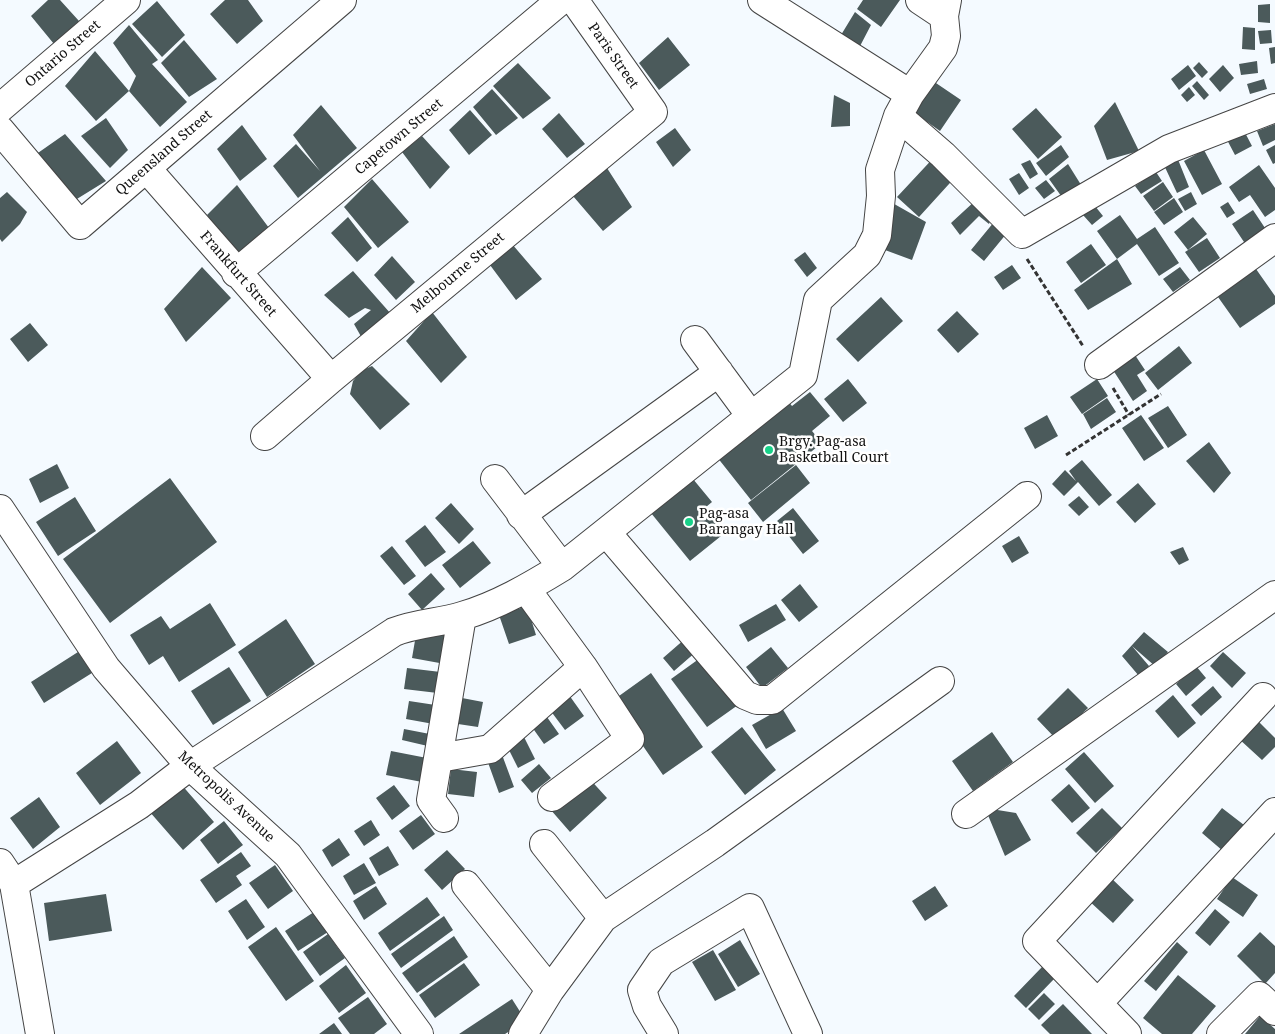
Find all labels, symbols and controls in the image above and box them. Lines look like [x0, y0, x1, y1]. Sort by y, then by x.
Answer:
street label: Ontario Street [22, 17, 104, 91]
street label: Paris Street [584, 20, 642, 92]
street label: Capetown Street [352, 95, 446, 179]
street label: Queensland Street [112, 107, 216, 199]
street label: Frankfurt Street [196, 228, 280, 320]
street label: Melbourne Street [408, 229, 508, 317]
place label: Brgy. Pag-asa Basketball Court [779, 434, 889, 467]
marker: Brgy. Pag-asa Basketball Court [763, 444, 775, 456]
place label: Pag-asa Barangay Hall [699, 506, 794, 538]
marker: Pag-asa Barangay Hall [683, 516, 695, 528]
street label: Metropolis Avenue [174, 748, 278, 846]

